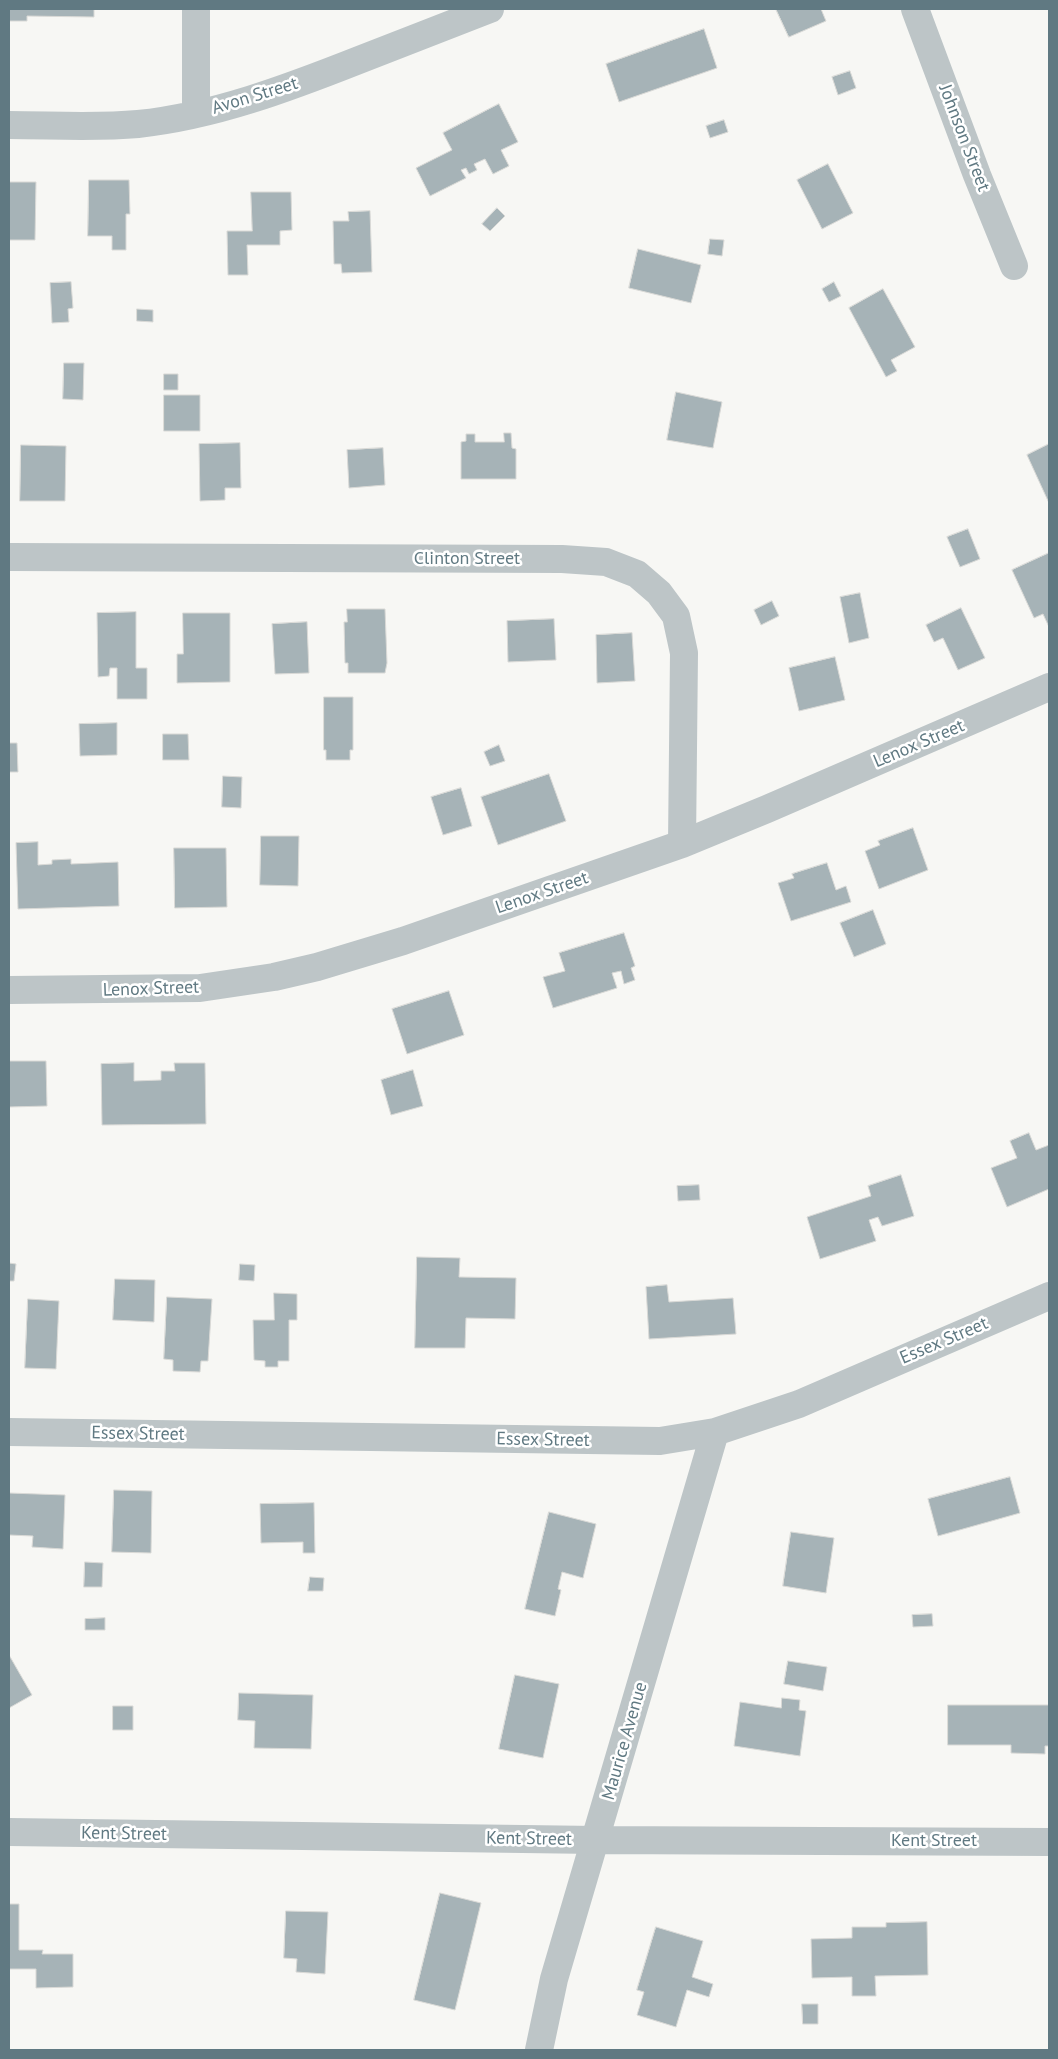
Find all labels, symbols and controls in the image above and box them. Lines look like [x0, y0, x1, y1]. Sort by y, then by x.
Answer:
street label: Avon Street [209, 73, 301, 119]
street label: Johnson Street [934, 82, 994, 194]
street label: Clinton Street [414, 548, 520, 570]
street label: Lenox Street [870, 715, 968, 773]
street label: Lenox Street [493, 867, 591, 919]
street label: Lenox Street [102, 977, 200, 1001]
street label: Essex Street [897, 1313, 991, 1369]
street label: Essex Street [91, 1422, 185, 1446]
street label: Essex Street [496, 1428, 590, 1452]
street label: Maurice Avenue [598, 1680, 652, 1802]
street label: Kent Street [81, 1822, 167, 1846]
street label: Kent Street [486, 1827, 572, 1851]
street label: Kent Street [891, 1830, 977, 1852]

